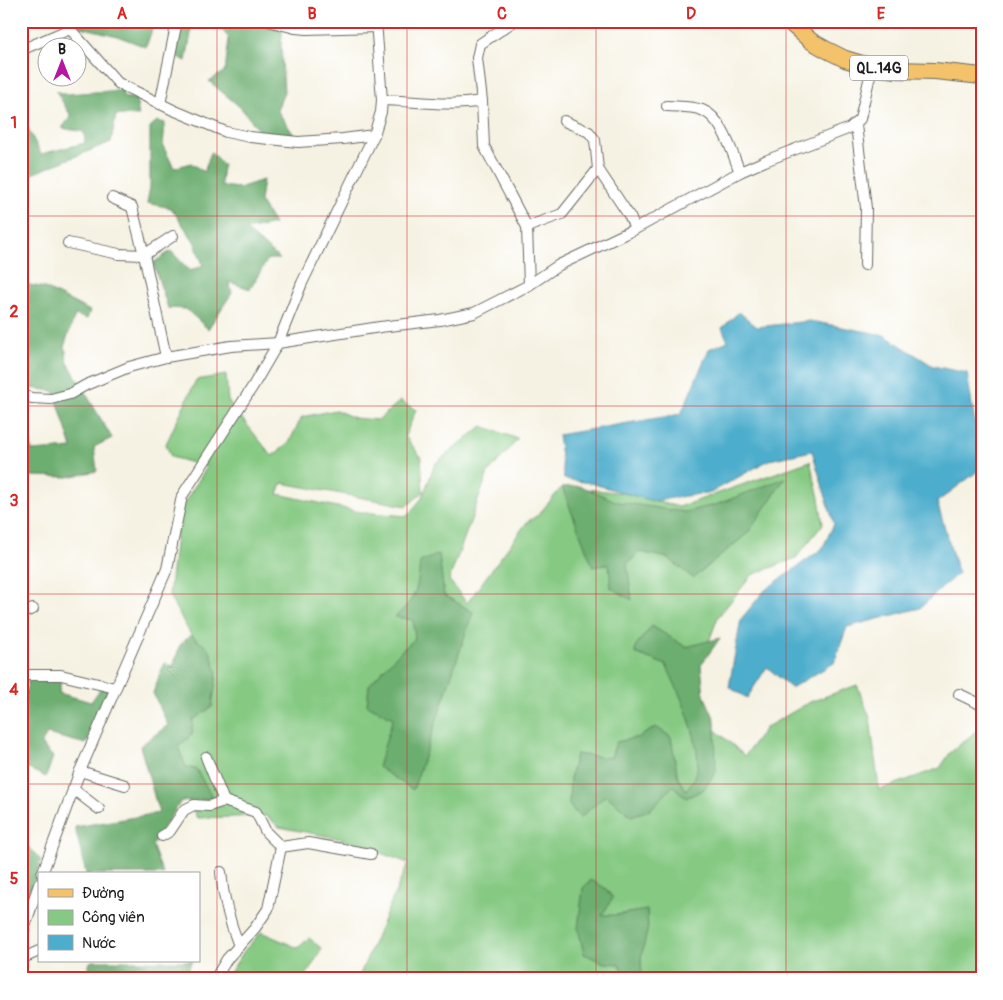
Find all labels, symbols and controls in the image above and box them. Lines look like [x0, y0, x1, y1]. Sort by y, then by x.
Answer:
text: A [117, 4, 128, 24]
text: B [307, 4, 317, 24]
text: C [497, 4, 507, 24]
text: D [686, 4, 696, 24]
text: E [877, 4, 886, 24]
north arrow [38, 38, 88, 88]
text: B [58, 41, 66, 58]
road number: QL.14G [850, 56, 908, 80]
text: 1 [11, 113, 17, 133]
text: 2 [10, 302, 19, 322]
text: 3 [10, 491, 19, 511]
text: 4 [9, 680, 19, 700]
text: 5 [10, 869, 19, 889]
legend [38, 872, 200, 962]
text: Đường [82, 884, 124, 903]
text: Công viên [82, 908, 145, 927]
text: Nước [82, 934, 116, 953]

